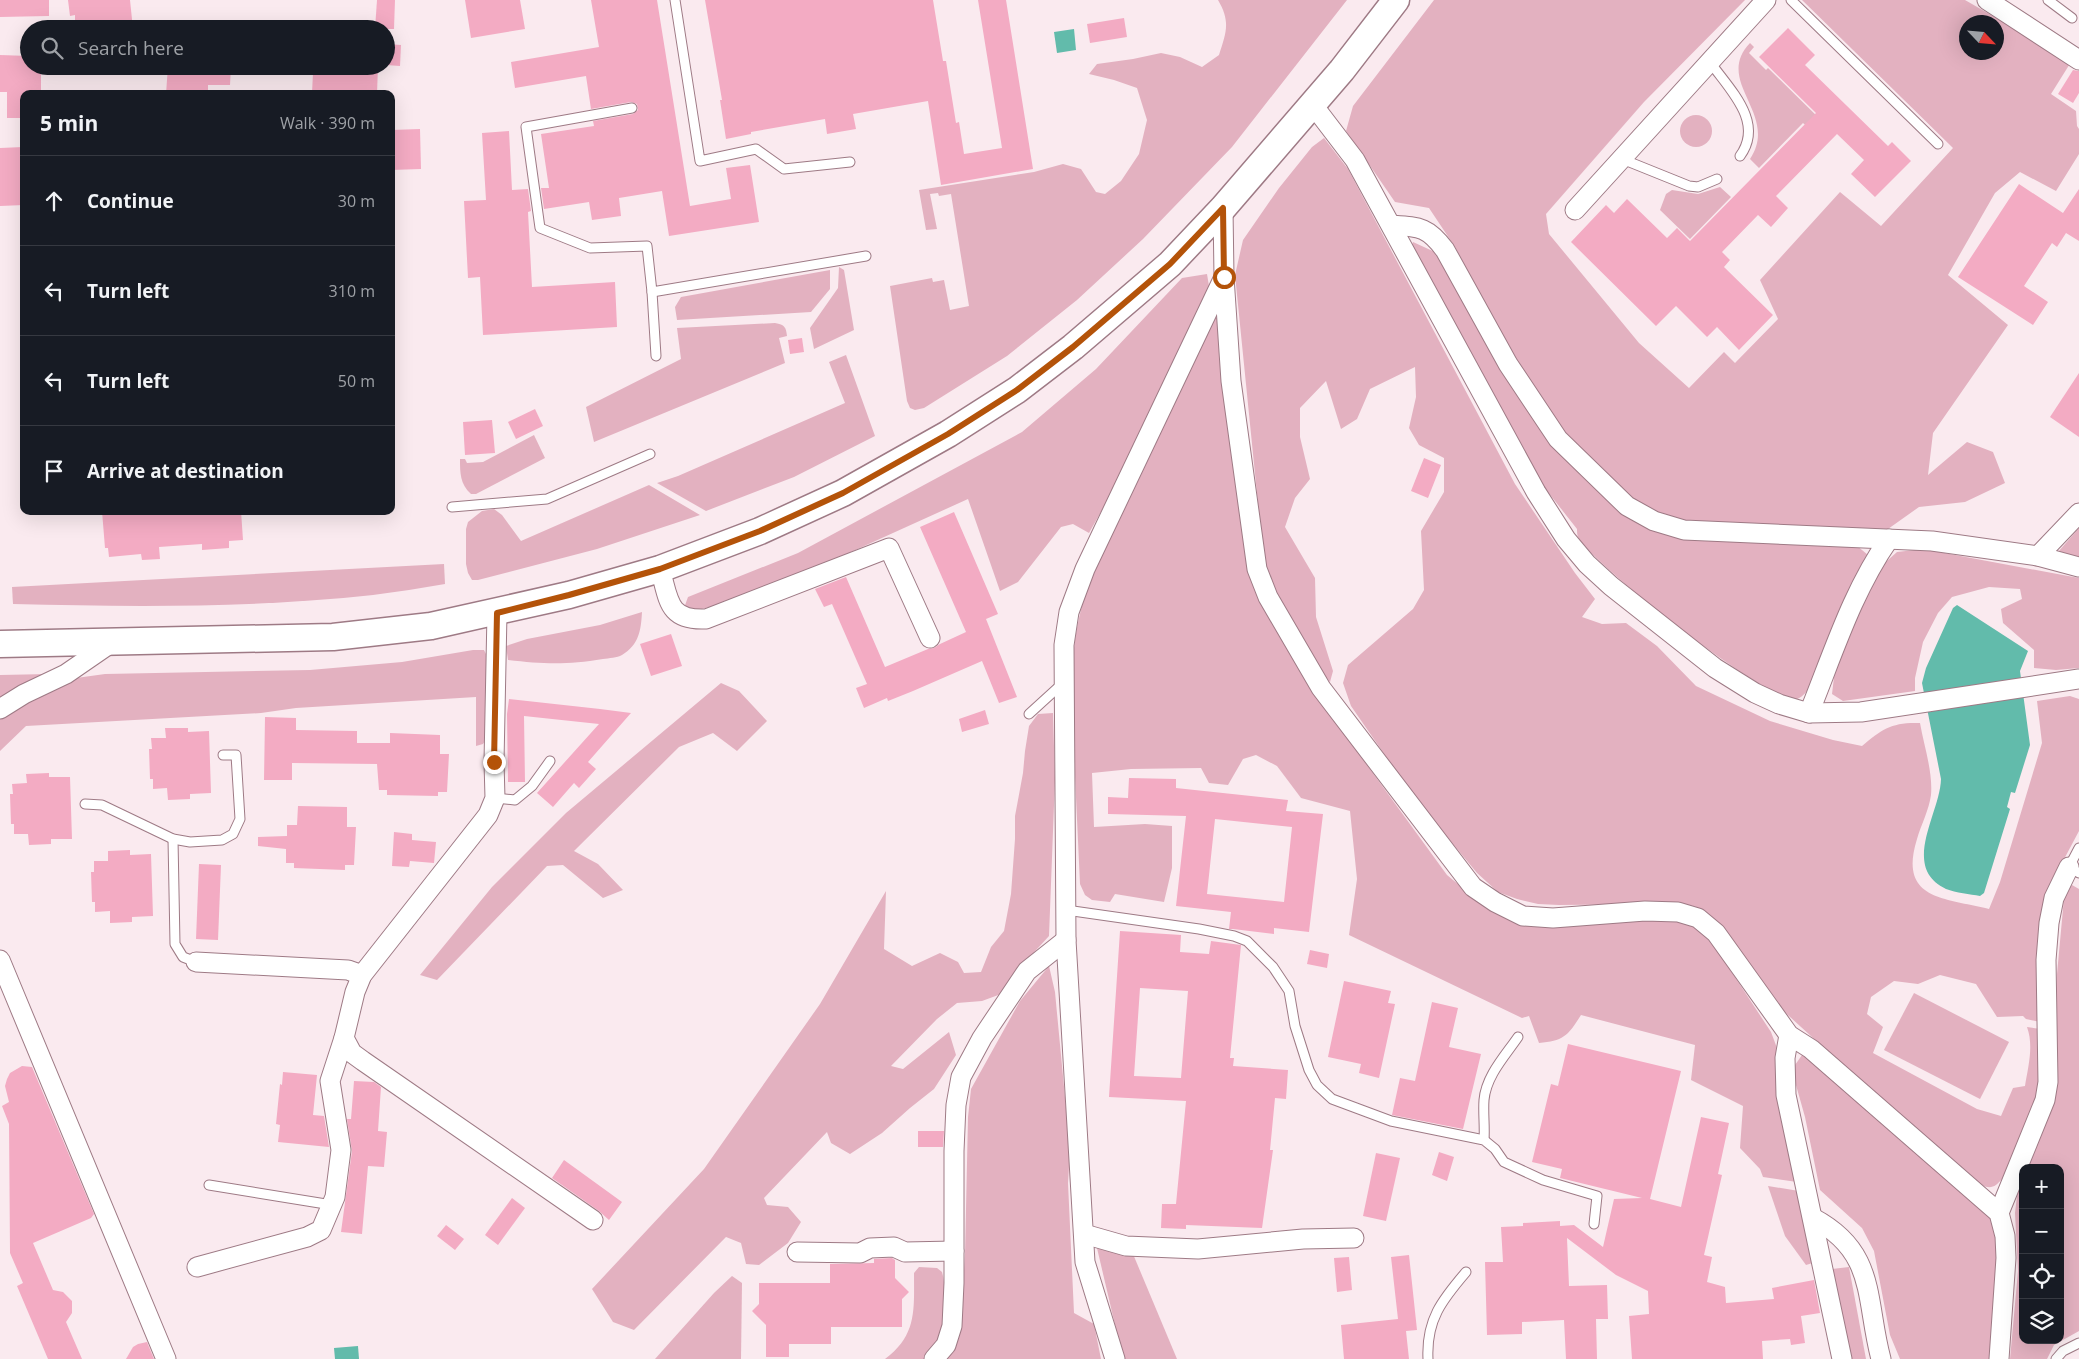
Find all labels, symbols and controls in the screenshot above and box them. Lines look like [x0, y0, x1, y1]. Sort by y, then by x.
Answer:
north arrow [1959, 15, 2004, 60]
search box [20, 20, 395, 75]
icon: search [38, 34, 66, 62]
text: Search here [78, 35, 184, 61]
text: 5 min [40, 109, 98, 137]
text: Walk · 390 m [280, 112, 375, 134]
icon: ahead [40, 187, 68, 215]
text: Continue [87, 188, 174, 214]
text: 30 m [338, 190, 375, 212]
route start [1213, 266, 1236, 289]
icon: left [40, 277, 68, 305]
text: Turn left [87, 278, 169, 304]
text: 310 m [329, 280, 375, 302]
icon: left [40, 367, 68, 395]
text: Turn left [87, 368, 169, 394]
text: 50 m [338, 370, 375, 392]
icon: arrive [40, 457, 68, 485]
text: Arrive at destination [87, 458, 284, 484]
route end [483, 751, 506, 774]
map controls [2019, 1164, 2064, 1344]
button: + [2019, 1164, 2064, 1209]
button: − [2019, 1209, 2064, 1254]
button: locate [2019, 1254, 2064, 1299]
button: layers [2019, 1299, 2064, 1344]

